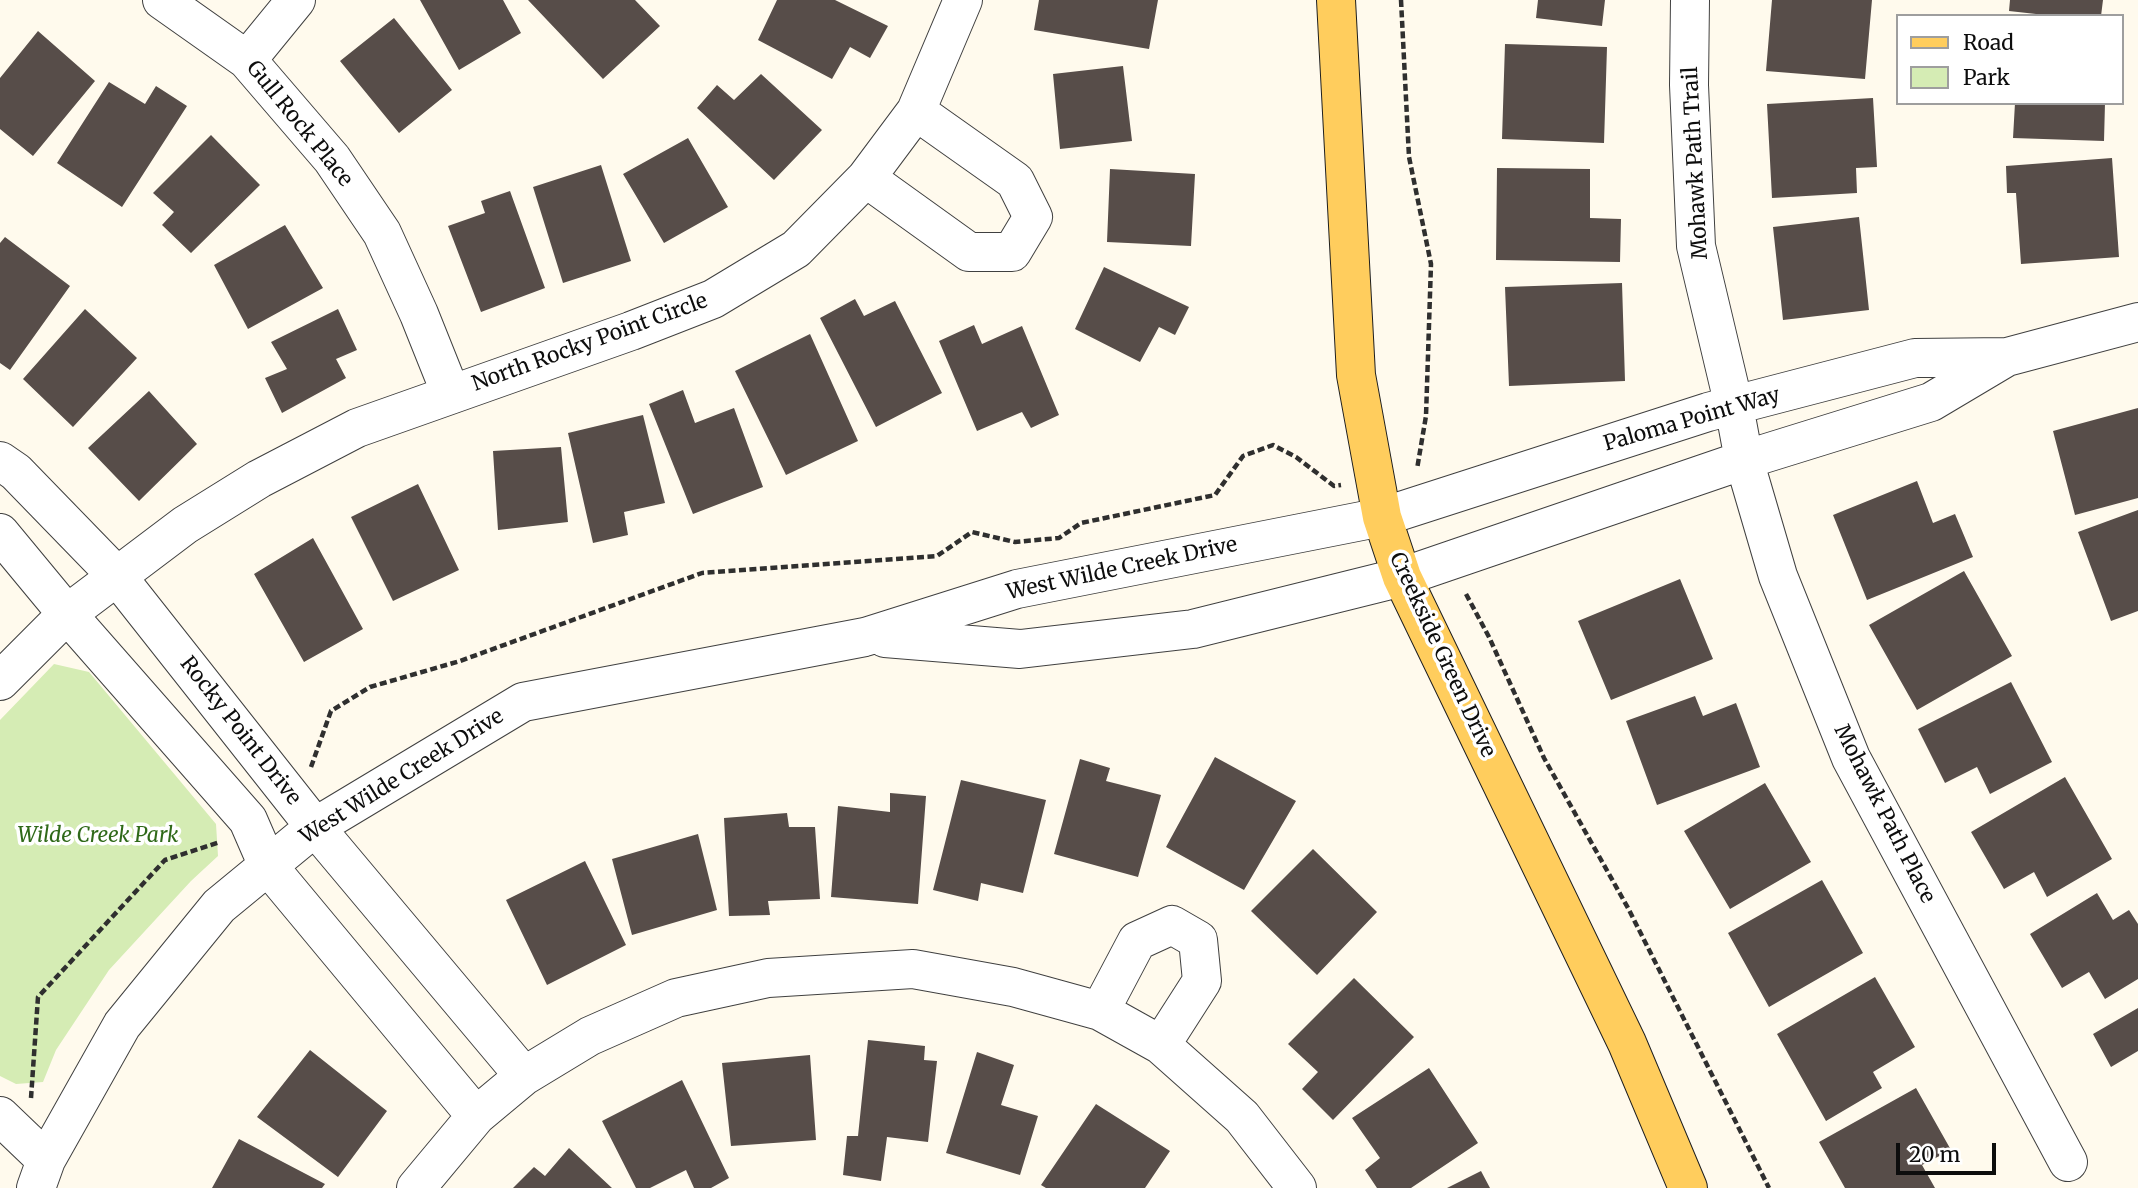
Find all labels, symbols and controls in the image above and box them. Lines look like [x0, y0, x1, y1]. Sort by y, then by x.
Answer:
legend [1896, 14, 2124, 105]
text: Road [1963, 29, 2014, 56]
street label: Gull Rock Place [241, 56, 357, 192]
text: Park [1963, 64, 2010, 91]
street label: Mohawk Path Trail [1678, 66, 1714, 260]
street label: North Rocky Point Circle [469, 289, 711, 397]
street label: Paloma Point Way [1601, 383, 1783, 457]
street label: West Wilde Creek Drive [1004, 532, 1240, 606]
street label: Creekside Green Drive [1383, 549, 1501, 761]
street label: Rocky Point Drive [174, 652, 306, 810]
street label: West Wilde Creek Drive [296, 704, 508, 850]
street label: Mohawk Path Place [1828, 720, 1940, 908]
park label: Wilde Creek Park [18, 823, 178, 849]
scale bar [1900, 1128, 2000, 1172]
text: 20 m [1909, 1141, 1960, 1168]

